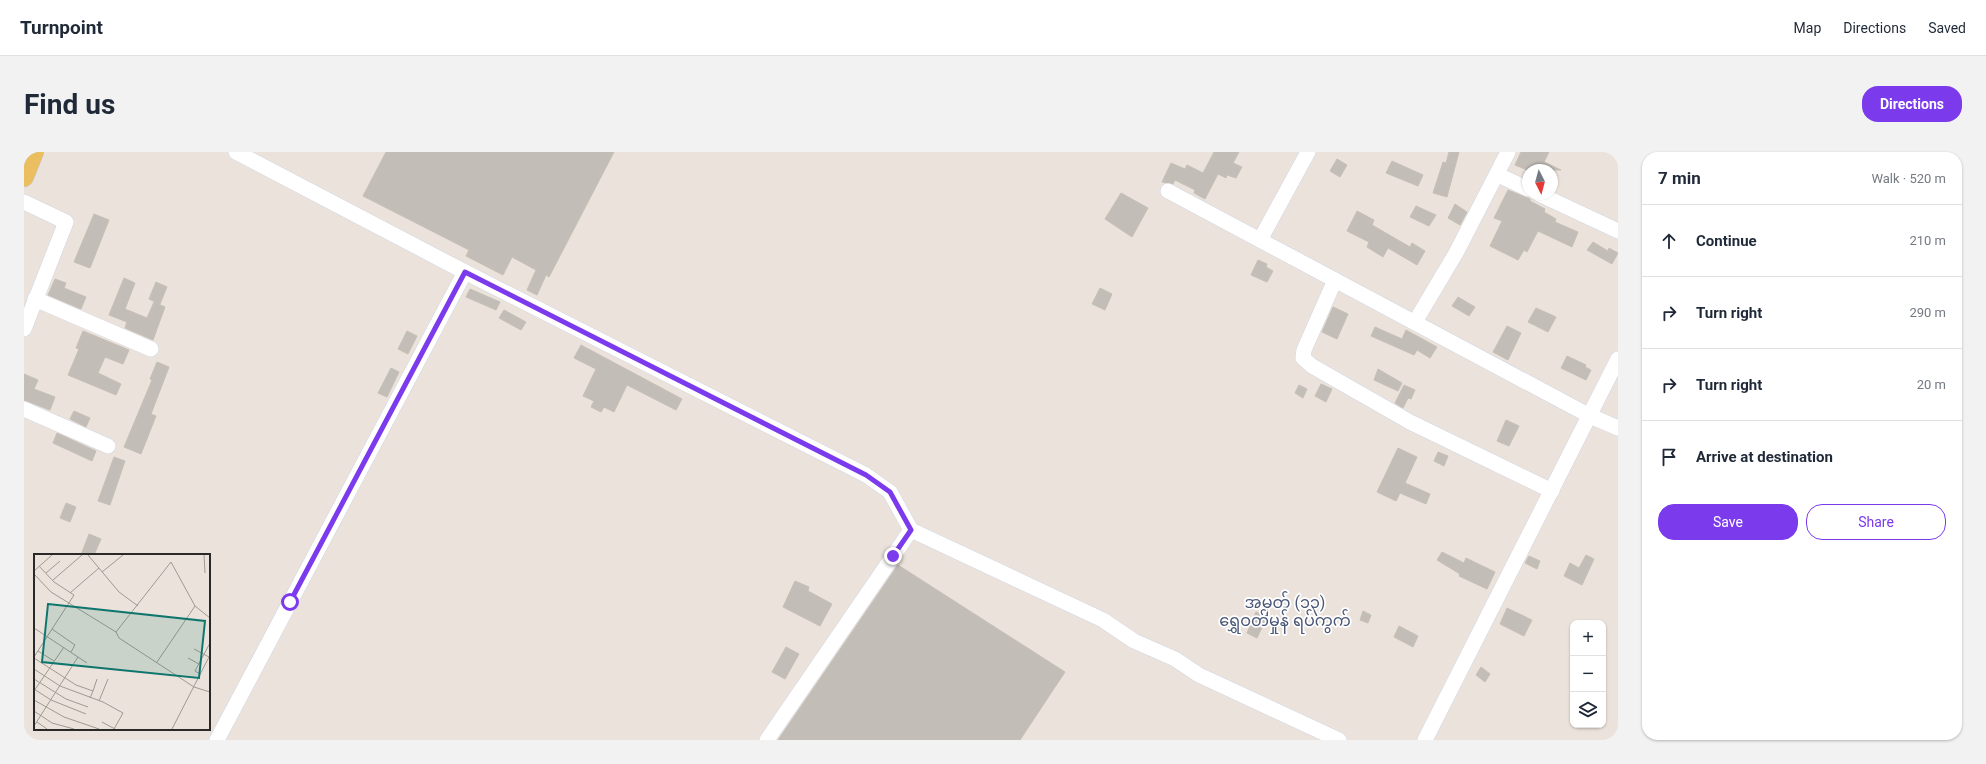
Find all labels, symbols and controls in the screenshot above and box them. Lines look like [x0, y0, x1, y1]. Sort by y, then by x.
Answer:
text: Turnpoint [20, 16, 103, 39]
text: Map [1794, 20, 1821, 36]
text: Directions [1843, 20, 1906, 36]
text: Saved [1928, 20, 1966, 36]
button: Directions [1862, 86, 1962, 122]
text: Find us [24, 88, 115, 121]
north arrow [1522, 164, 1558, 200]
text: 7 min [1658, 168, 1701, 188]
text: Walk · 520 m [1871, 171, 1946, 186]
icon: ahead [1658, 230, 1680, 252]
text: Continue [1696, 232, 1757, 250]
text: 210 m [1909, 233, 1946, 248]
icon: right [1658, 302, 1680, 324]
text: Turn right [1696, 304, 1762, 322]
text: 290 m [1909, 305, 1946, 320]
icon: right [1658, 374, 1680, 396]
text: Turn right [1696, 376, 1762, 394]
text: 20 m [1917, 377, 1946, 392]
icon: arrive [1658, 446, 1680, 468]
text: Arrive at destination [1696, 448, 1833, 466]
button: Save [1658, 504, 1798, 540]
button: Share [1806, 504, 1946, 540]
route end [884, 547, 902, 565]
inset map [34, 554, 210, 730]
district label: အမှတ် (၁၃) ရွှေဝတ်မှုန် ရပ်ကွက် [1219, 591, 1351, 634]
route start [281, 593, 299, 611]
map controls [1570, 620, 1606, 728]
button: + [1570, 620, 1606, 656]
button: − [1570, 656, 1606, 692]
button: layers [1570, 692, 1606, 728]

